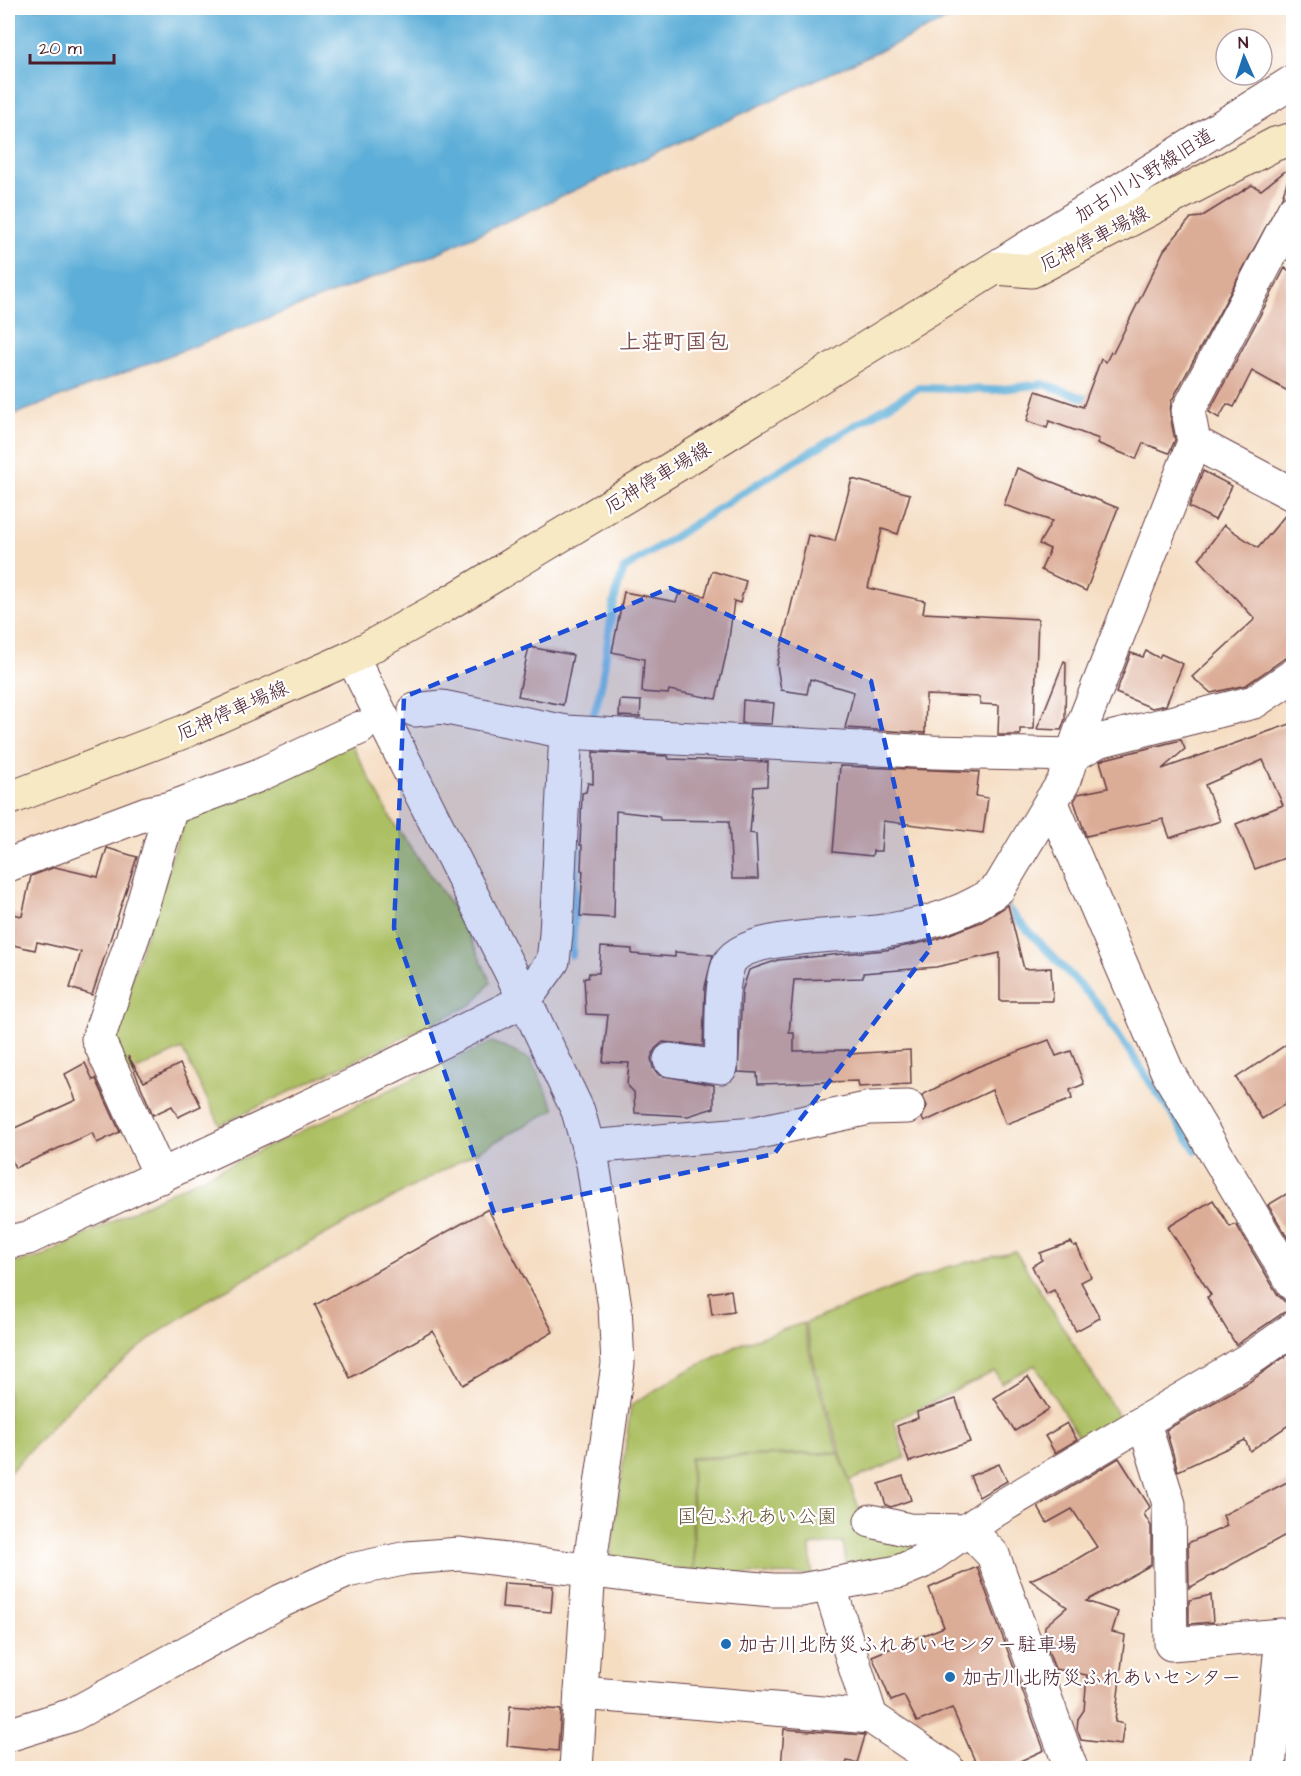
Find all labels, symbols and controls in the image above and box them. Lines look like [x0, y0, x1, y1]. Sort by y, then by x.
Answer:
scale bar [30, 27, 114, 65]
north arrow [1214, 27, 1274, 87]
text: N [1238, 32, 1249, 54]
text: 20 m [39, 36, 82, 61]
street label: 加古川小野線旧道 [1069, 122, 1220, 230]
street label: 厄神停車場線 [1035, 199, 1154, 279]
district label: 上荘町国包 [619, 327, 729, 358]
street label: 厄神停車場線 [599, 435, 716, 521]
street label: 厄神停車場線 [172, 674, 293, 748]
park label: 国包ふれあい公園 [677, 1503, 837, 1531]
place label: 加古川北防災ふれあいセンター駐車場 [738, 1631, 1077, 1659]
marker: 加古川北防災ふれあいセンター駐車場 [719, 1637, 733, 1651]
place label: 加古川北防災ふれあいセンター [962, 1664, 1241, 1692]
marker: 加古川北防災ふれあいセンター [943, 1670, 957, 1684]

